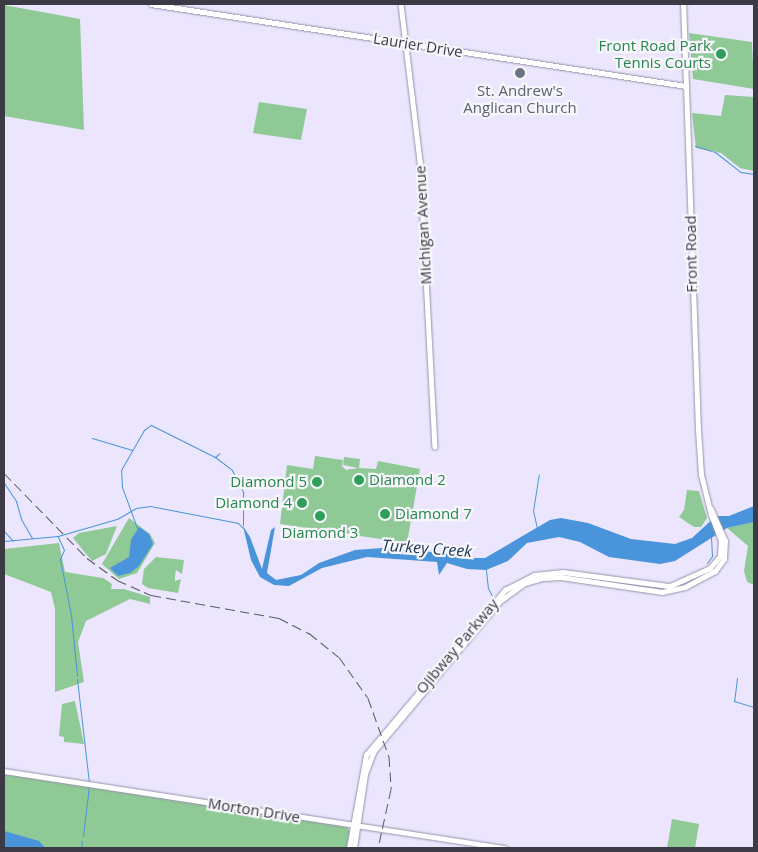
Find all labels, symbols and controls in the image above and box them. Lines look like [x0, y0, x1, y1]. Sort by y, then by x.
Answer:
street label: Laurier Drive [372, 29, 464, 61]
place label: Front Road Park Tennis Courts [599, 36, 711, 71]
marker: Front Road Park Tennis Courts [715, 48, 727, 60]
marker: St. Andrew's Anglican Church [514, 67, 526, 79]
place label: St. Andrew's Anglican Church [463, 81, 577, 116]
street label: Michigan Avenue [411, 165, 435, 285]
street label: Front Road [681, 215, 701, 293]
place label: Diamond 2 [369, 471, 446, 489]
place label: Diamond 5 [230, 473, 307, 491]
marker: Diamond 2 [353, 474, 365, 486]
marker: Diamond 5 [311, 476, 323, 488]
place label: Diamond 4 [215, 494, 292, 512]
marker: Diamond 4 [296, 497, 308, 509]
place label: Diamond 7 [395, 505, 472, 523]
marker: Diamond 7 [379, 508, 391, 520]
marker: Diamond 3 [314, 510, 326, 522]
place label: Diamond 3 [282, 524, 358, 542]
water label: Turkey Creek [381, 535, 473, 561]
street label: Ojibway Parkway [412, 595, 502, 697]
street label: Morton Drive [207, 794, 301, 826]

